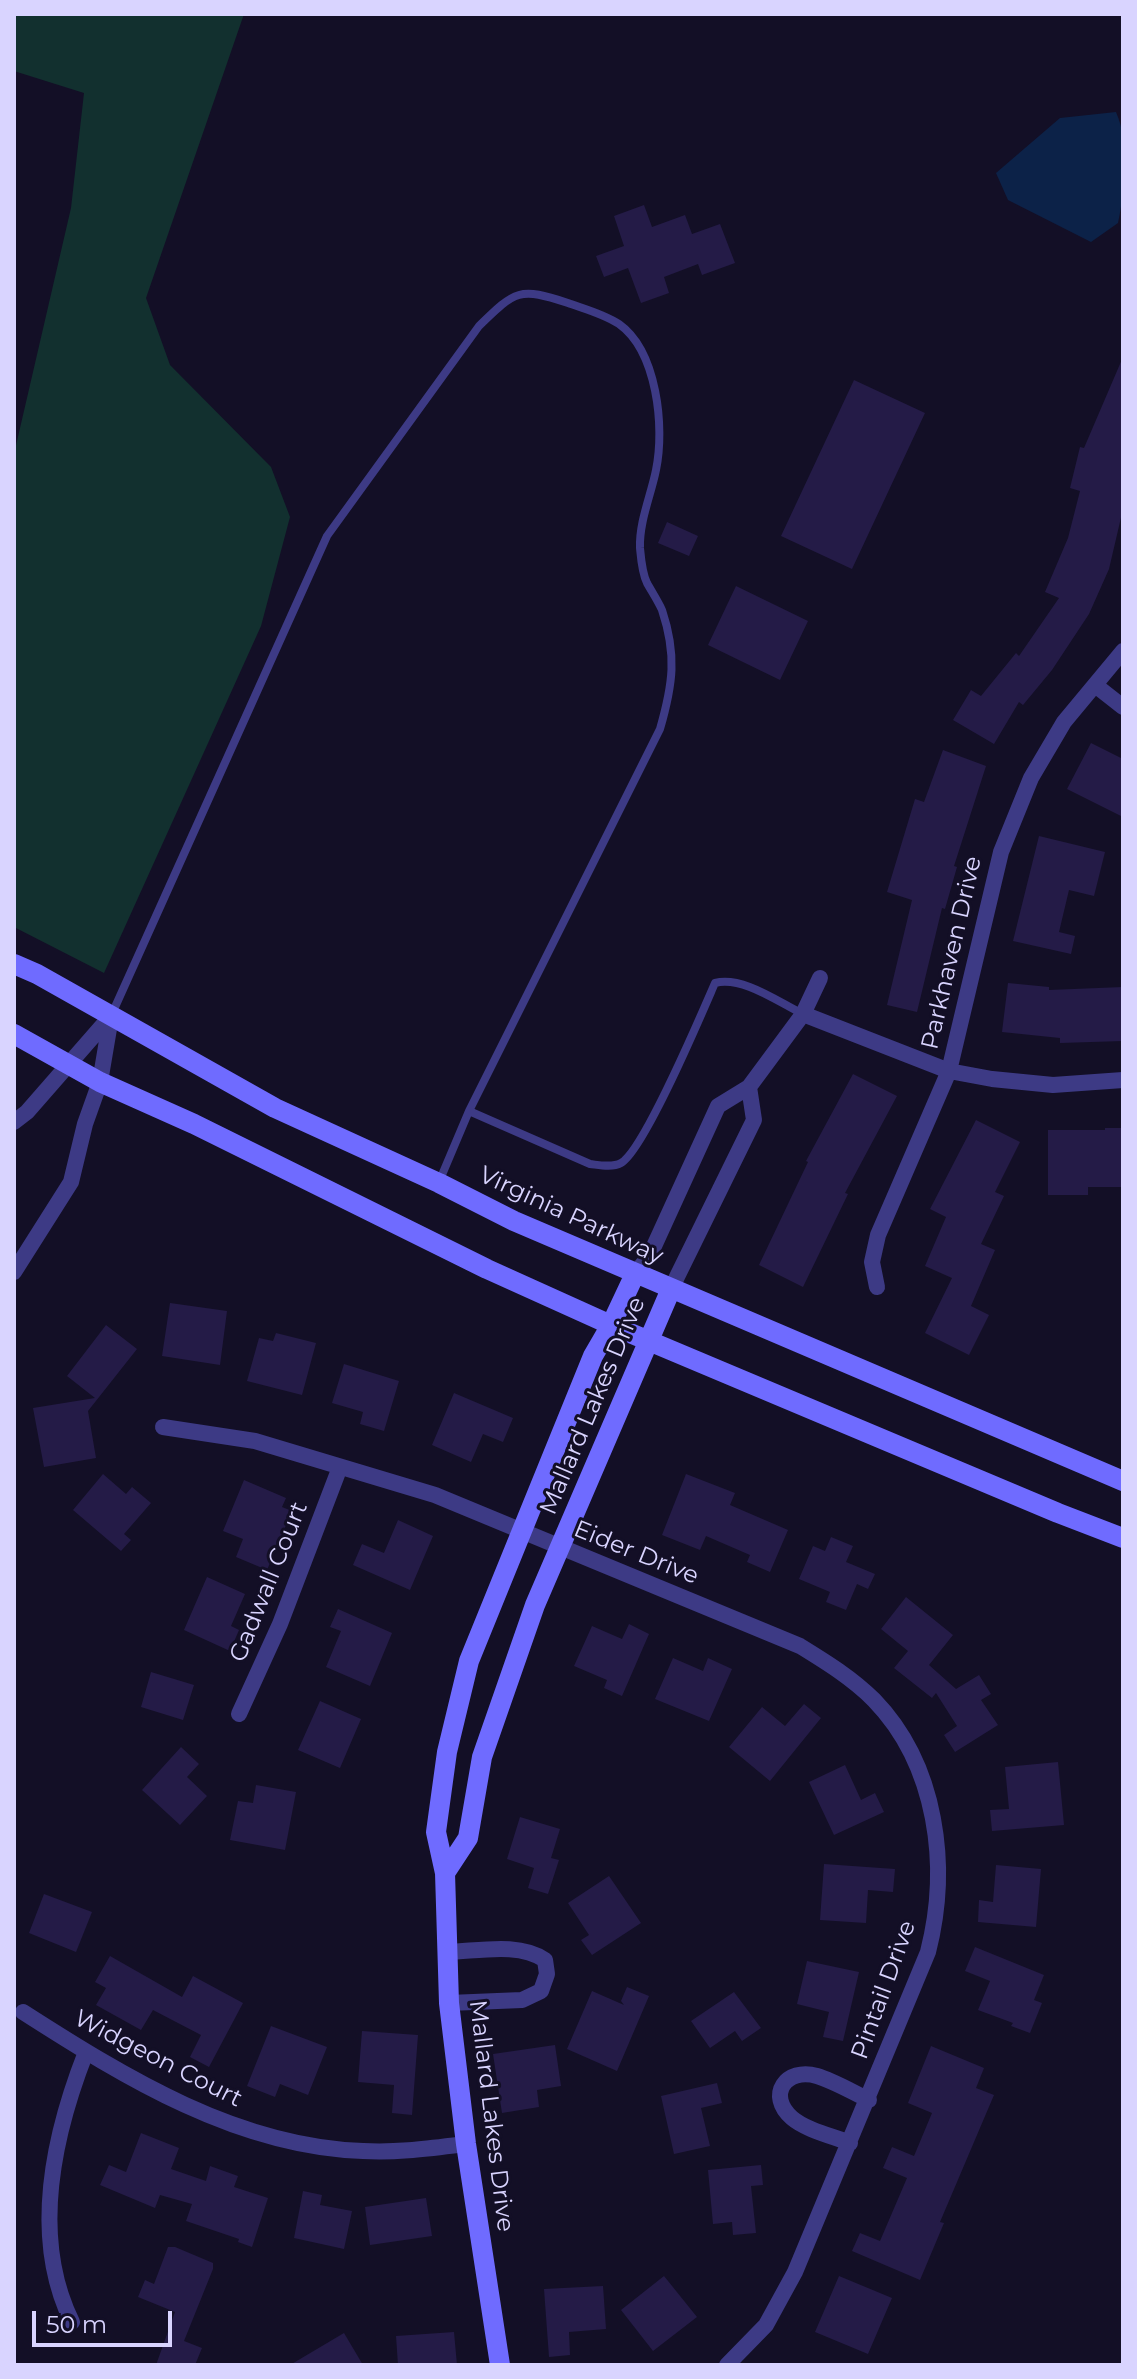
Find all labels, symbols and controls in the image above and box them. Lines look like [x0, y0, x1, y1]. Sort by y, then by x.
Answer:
street label: Parkhaven Drive [916, 854, 988, 1052]
street label: Virginia Parkway [474, 1161, 668, 1271]
street label: Mallard Lakes Drive [534, 1293, 652, 1519]
street label: Gadwall Court [224, 1498, 314, 1666]
street label: Eider Drive [569, 1515, 703, 1591]
street label: Pintail Drive [846, 1917, 922, 2063]
street label: Mallard Lakes Drive [462, 1998, 520, 2234]
street label: Widgeon Court [69, 2004, 247, 2114]
scale bar [36, 2295, 176, 2345]
text: 50 m [46, 2310, 107, 2339]

